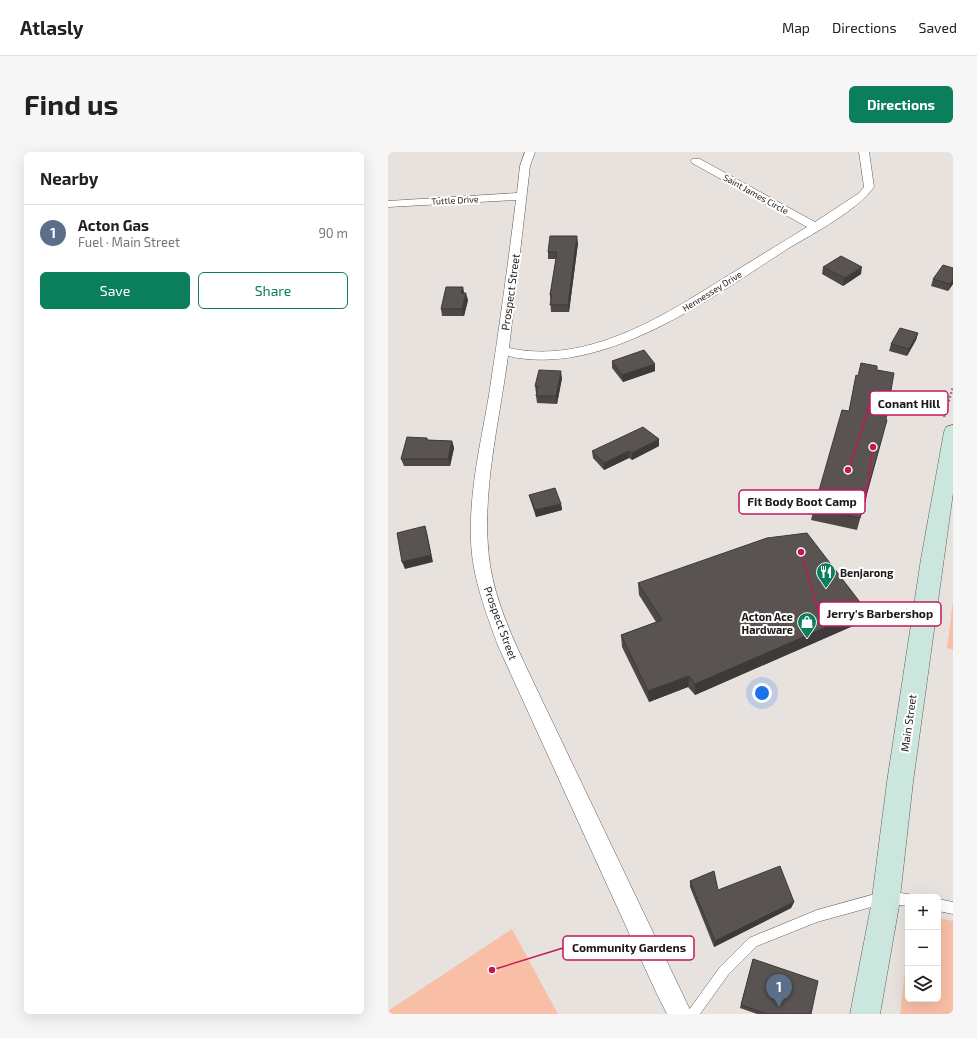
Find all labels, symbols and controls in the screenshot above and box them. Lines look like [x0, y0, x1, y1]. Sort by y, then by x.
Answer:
text: Atlasly [20, 16, 84, 39]
text: Map [782, 19, 810, 36]
text: Directions [832, 19, 897, 36]
text: Saved [919, 19, 957, 36]
button: Directions [849, 86, 953, 123]
text: Find us [24, 87, 118, 121]
text: Nearby [40, 168, 98, 188]
street label: Saint James Circle [722, 172, 791, 217]
street label: Tuttle Drive [431, 193, 479, 207]
text: Acton Gas [78, 216, 149, 234]
text: 1 [50, 225, 56, 241]
text: 90 m [318, 225, 348, 241]
text: Fuel · Main Street [78, 234, 180, 250]
street label: Prospect Street [498, 253, 522, 331]
street label: Hennessey Drive [680, 268, 744, 314]
button: Save [40, 272, 190, 309]
button: Share [198, 272, 348, 309]
callout: Conant Hill [870, 391, 948, 415]
text: Conant Hill [878, 396, 940, 410]
callout: Fit Body Boot Camp [739, 490, 865, 514]
text: Fit Body Boot Camp [747, 494, 857, 509]
restaurant icon: Benjarong [815, 561, 837, 589]
place label: Benjarong [840, 566, 894, 580]
street label: Prospect Street [482, 584, 520, 662]
callout: Jerry's Barbershop [819, 602, 941, 626]
text: Jerry's Barbershop [827, 606, 933, 621]
place label: Acton Ace Hardware [742, 610, 793, 636]
shop icon: Acton Ace Hardware [796, 611, 818, 639]
your location [752, 683, 772, 703]
street label: Main Street [898, 693, 918, 753]
map controls [905, 894, 941, 1002]
button: + [905, 894, 941, 930]
button: − [905, 930, 941, 966]
callout: Community Gardens [563, 936, 694, 960]
text: Community Gardens [572, 940, 686, 955]
button: layers [905, 966, 941, 1002]
pin: 1 [766, 974, 792, 1007]

